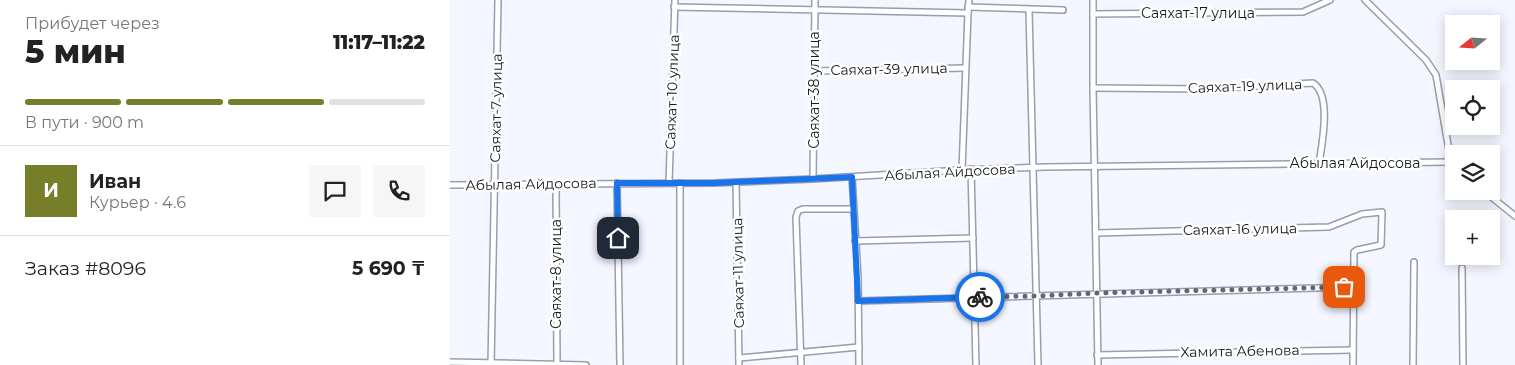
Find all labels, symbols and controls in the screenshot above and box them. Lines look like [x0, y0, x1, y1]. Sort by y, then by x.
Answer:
street label: Саяхат-17 улица [1141, 4, 1255, 22]
text: Прибудет через [25, 14, 160, 33]
north arrow [1445, 15, 1500, 70]
map controls [1445, 15, 1500, 265]
text: 11:17–11:22 [333, 31, 425, 54]
street label: Саяхат-38 улица [805, 31, 823, 149]
text: 5 мин [25, 32, 126, 71]
street label: Саяхат-10 улица [661, 34, 683, 150]
street label: Саяхат-7 улица [486, 53, 506, 163]
street label: Саяхат-39 улица [830, 59, 948, 79]
street label: Саяхат-19 улица [1188, 75, 1302, 97]
button: locate [1445, 80, 1500, 135]
text: В пути · 900 m [25, 113, 144, 132]
button: layers [1445, 145, 1500, 200]
street label: Абылая Айдосова [1289, 154, 1421, 172]
street label: Абылая Айдосова [884, 160, 1016, 184]
button: chat [309, 165, 361, 217]
button: phone [373, 165, 425, 217]
text: Иван [89, 170, 141, 193]
street label: Абылая Айдосова [465, 174, 597, 194]
text: И [43, 179, 59, 202]
text: Курьер · 4.6 [89, 193, 186, 212]
button: + [1445, 210, 1500, 265]
pin [597, 217, 639, 259]
street label: Саяхат-11 улица [728, 217, 748, 329]
street label: Саяхат-8 улица [547, 219, 565, 329]
street label: Саяхат-16 улица [1183, 219, 1297, 239]
icon: home [604, 224, 632, 252]
text: Заказ #8096 [25, 257, 146, 280]
text: 5 690 ₸ [352, 257, 425, 280]
pin [1323, 266, 1365, 308]
courier [955, 272, 1005, 322]
icon: bag [1330, 273, 1358, 301]
icon: bike [966, 283, 994, 311]
street label: Хамита Абенова [1180, 341, 1300, 361]

